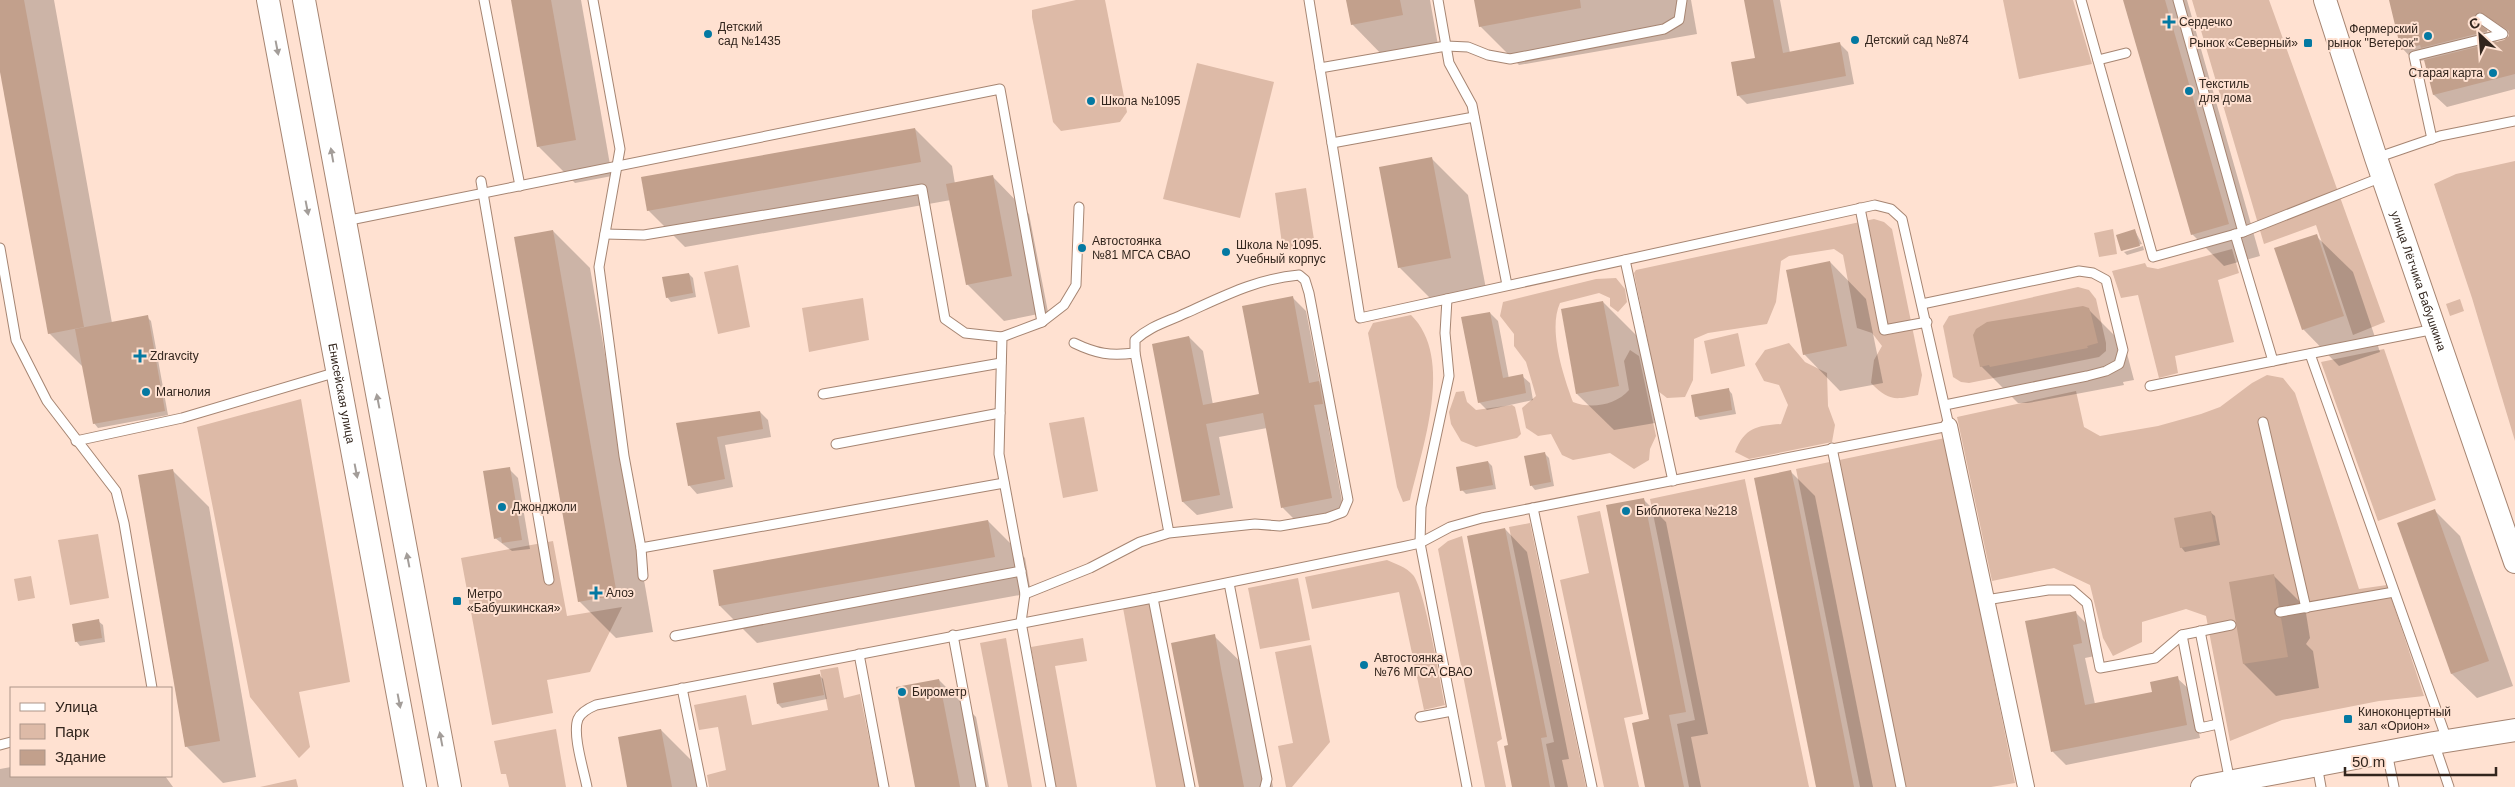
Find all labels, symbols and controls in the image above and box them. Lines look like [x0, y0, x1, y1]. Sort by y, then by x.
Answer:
north arrow [2455, 10, 2505, 60]
text: С [2466, 14, 2482, 33]
place label: Сердечко [2179, 15, 2233, 29]
marker: Сердечко [2163, 16, 2175, 28]
place label: Детский сад №1435 [718, 20, 781, 48]
place label: Фермерский рынок "Ветерок" [2327, 22, 2418, 50]
marker: Детский сад №1435 [702, 28, 714, 40]
marker: Фермерский рынок "Ветерок" [2422, 30, 2434, 42]
place label: Детский сад №874 [1865, 33, 1969, 47]
marker: Детский сад №874 [1849, 34, 1861, 46]
place label: Рынок «Северный» [2189, 36, 2298, 50]
marker: Рынок «Северный» [2302, 37, 2314, 49]
one-way arrow [273, 40, 281, 56]
place label: Старая карта [2408, 66, 2483, 80]
marker: Старая карта [2487, 67, 2499, 79]
place label: Текстиль для дома [2199, 77, 2252, 105]
marker: Текстиль для дома [2183, 85, 2195, 97]
place label: Школа №1095 [1101, 94, 1181, 108]
marker: Школа №1095 [1085, 95, 1097, 107]
one-way arrow [328, 147, 336, 163]
one-way arrow [303, 200, 311, 216]
street label: улица Лётчика Бабушкина [2388, 209, 2449, 353]
place label: Автостоянка №81 МГСА СВАО [1092, 234, 1191, 262]
place label: Школа № 1095. Учебный корпус [1236, 238, 1326, 266]
marker: Автостоянка №81 МГСА СВАО [1076, 242, 1088, 254]
marker: Школа № 1095. Учебный корпус [1220, 246, 1232, 258]
street label: Енисейская улица [325, 342, 358, 445]
place label: Zdravcity [150, 349, 199, 363]
marker: Zdravcity [134, 350, 146, 362]
place label: Магнолия [156, 385, 210, 399]
marker: Магнолия [140, 386, 152, 398]
one-way arrow [374, 393, 382, 408]
one-way arrow [353, 463, 361, 479]
place label: Джонджоли [512, 500, 577, 514]
marker: Джонджоли [496, 501, 508, 513]
place label: Библиотека №218 [1636, 504, 1738, 518]
marker: Библиотека №218 [1620, 505, 1632, 517]
one-way arrow [403, 552, 411, 568]
place label: Алоэ [606, 586, 634, 600]
place label: Метро «Бабушкинская» [467, 587, 561, 615]
marker: Алоэ [590, 587, 602, 599]
marker: Метро «Бабушкинская» [451, 595, 463, 607]
place label: Автостоянка №76 МГСА СВАО [1374, 651, 1473, 679]
marker: Автостоянка №76 МГСА СВАО [1358, 659, 1370, 671]
place label: Бирометр [912, 685, 967, 699]
marker: Бирометр [896, 686, 908, 698]
legend [10, 687, 172, 777]
one-way arrow [396, 693, 404, 709]
text: Улица [55, 698, 98, 715]
place label: Киноконцертный зал «Орион» [2358, 705, 2451, 733]
marker: Киноконцертный зал «Орион» [2342, 713, 2354, 725]
text: Парк [55, 723, 89, 740]
one-way arrow [437, 731, 445, 747]
scale bar [2345, 744, 2496, 776]
text: Здание [55, 748, 106, 765]
text: 50 m [2352, 753, 2385, 770]

